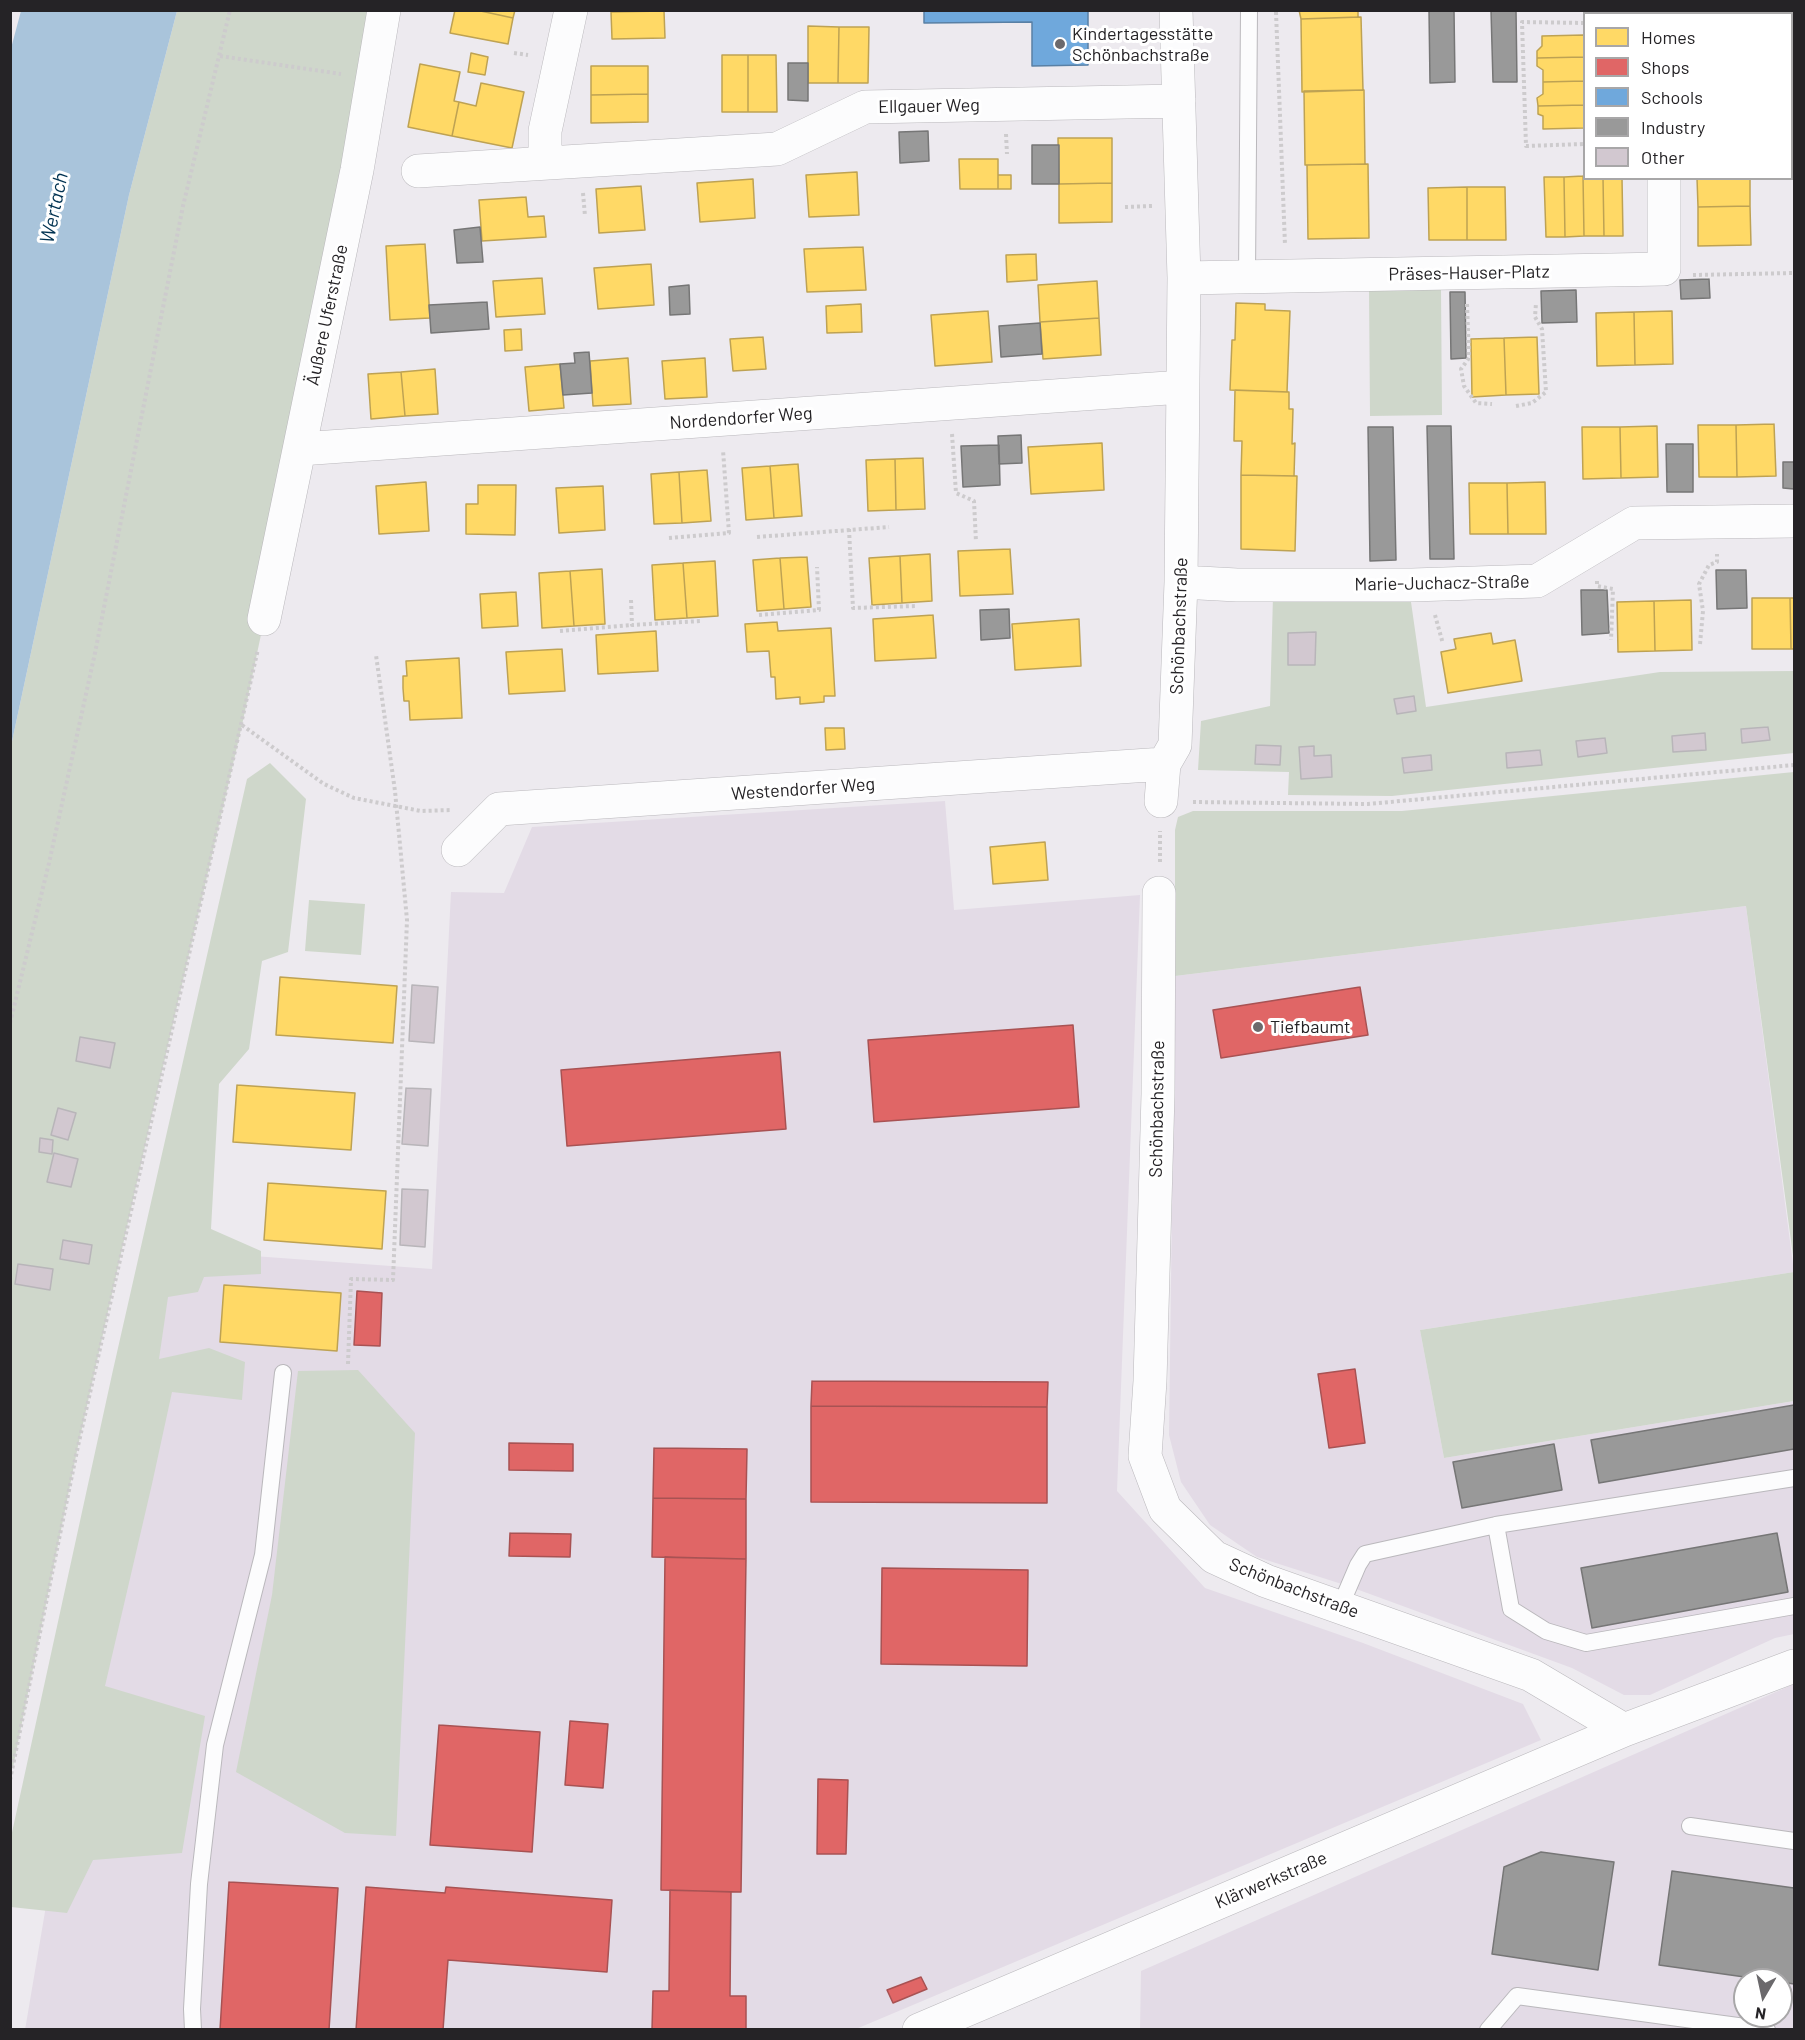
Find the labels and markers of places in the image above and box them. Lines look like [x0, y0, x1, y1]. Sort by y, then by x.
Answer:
place label: Kindertagesstätte Schönbachstraße [1072, 23, 1213, 66]
marker: Kindertagesstätte Schönbachstraße [1053, 37, 1067, 51]
place label: Tiefbaumt [1270, 1016, 1351, 1038]
marker: Tiefbaumt [1251, 1020, 1265, 1034]

